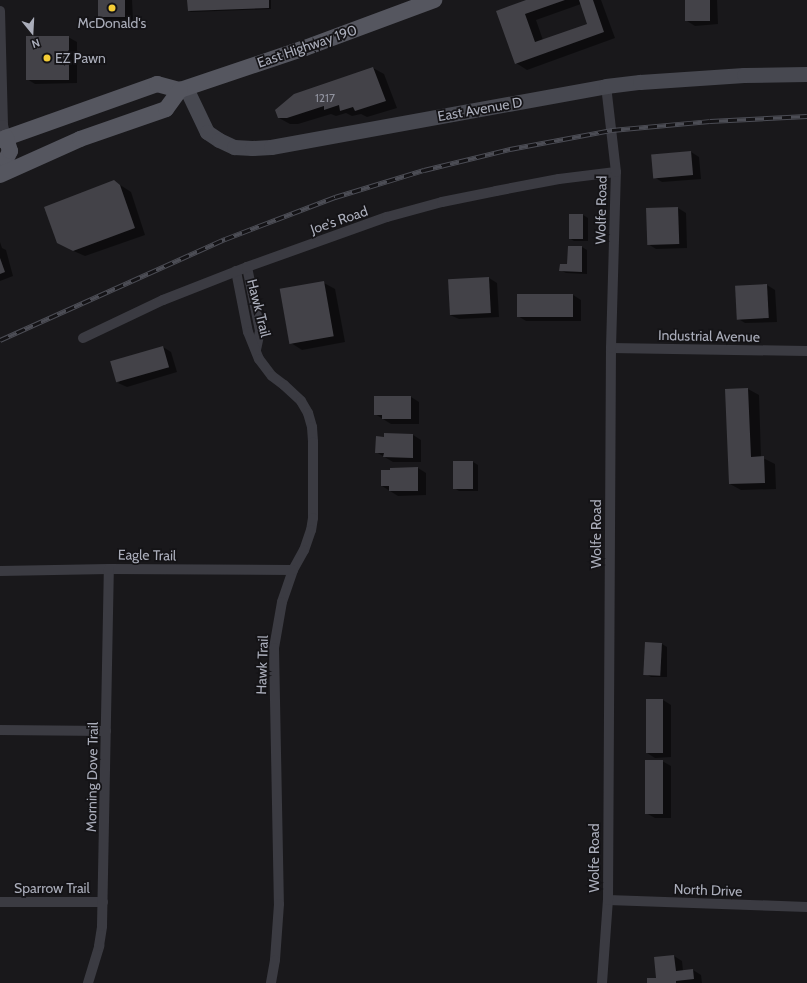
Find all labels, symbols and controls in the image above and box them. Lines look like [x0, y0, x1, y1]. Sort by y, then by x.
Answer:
marker: McDonald's [107, 3, 117, 13]
north arrow [12, 12, 52, 52]
place label: McDonald's [78, 15, 146, 31]
street label: East Highway 190 [255, 21, 359, 71]
text: N [30, 36, 42, 51]
place label: EZ Pawn [55, 50, 106, 66]
marker: EZ Pawn [42, 53, 52, 63]
house number: 1217 [315, 91, 335, 105]
street label: East Avenue D [436, 93, 524, 125]
street label: Wolfe Road [592, 175, 610, 245]
street label: Joe's Road [308, 202, 370, 238]
street label: Hawk Trail [244, 277, 274, 339]
street label: Industrial Avenue [658, 327, 760, 345]
street label: Wolfe Road [588, 500, 604, 568]
street label: Eagle Trail [118, 546, 176, 564]
street label: Hawk Trail [253, 635, 271, 695]
street label: Morning Dove Trail [83, 722, 101, 832]
street label: Wolfe Road [586, 824, 602, 892]
street label: Sparrow Trail [14, 880, 90, 896]
street label: North Drive [673, 880, 743, 900]

